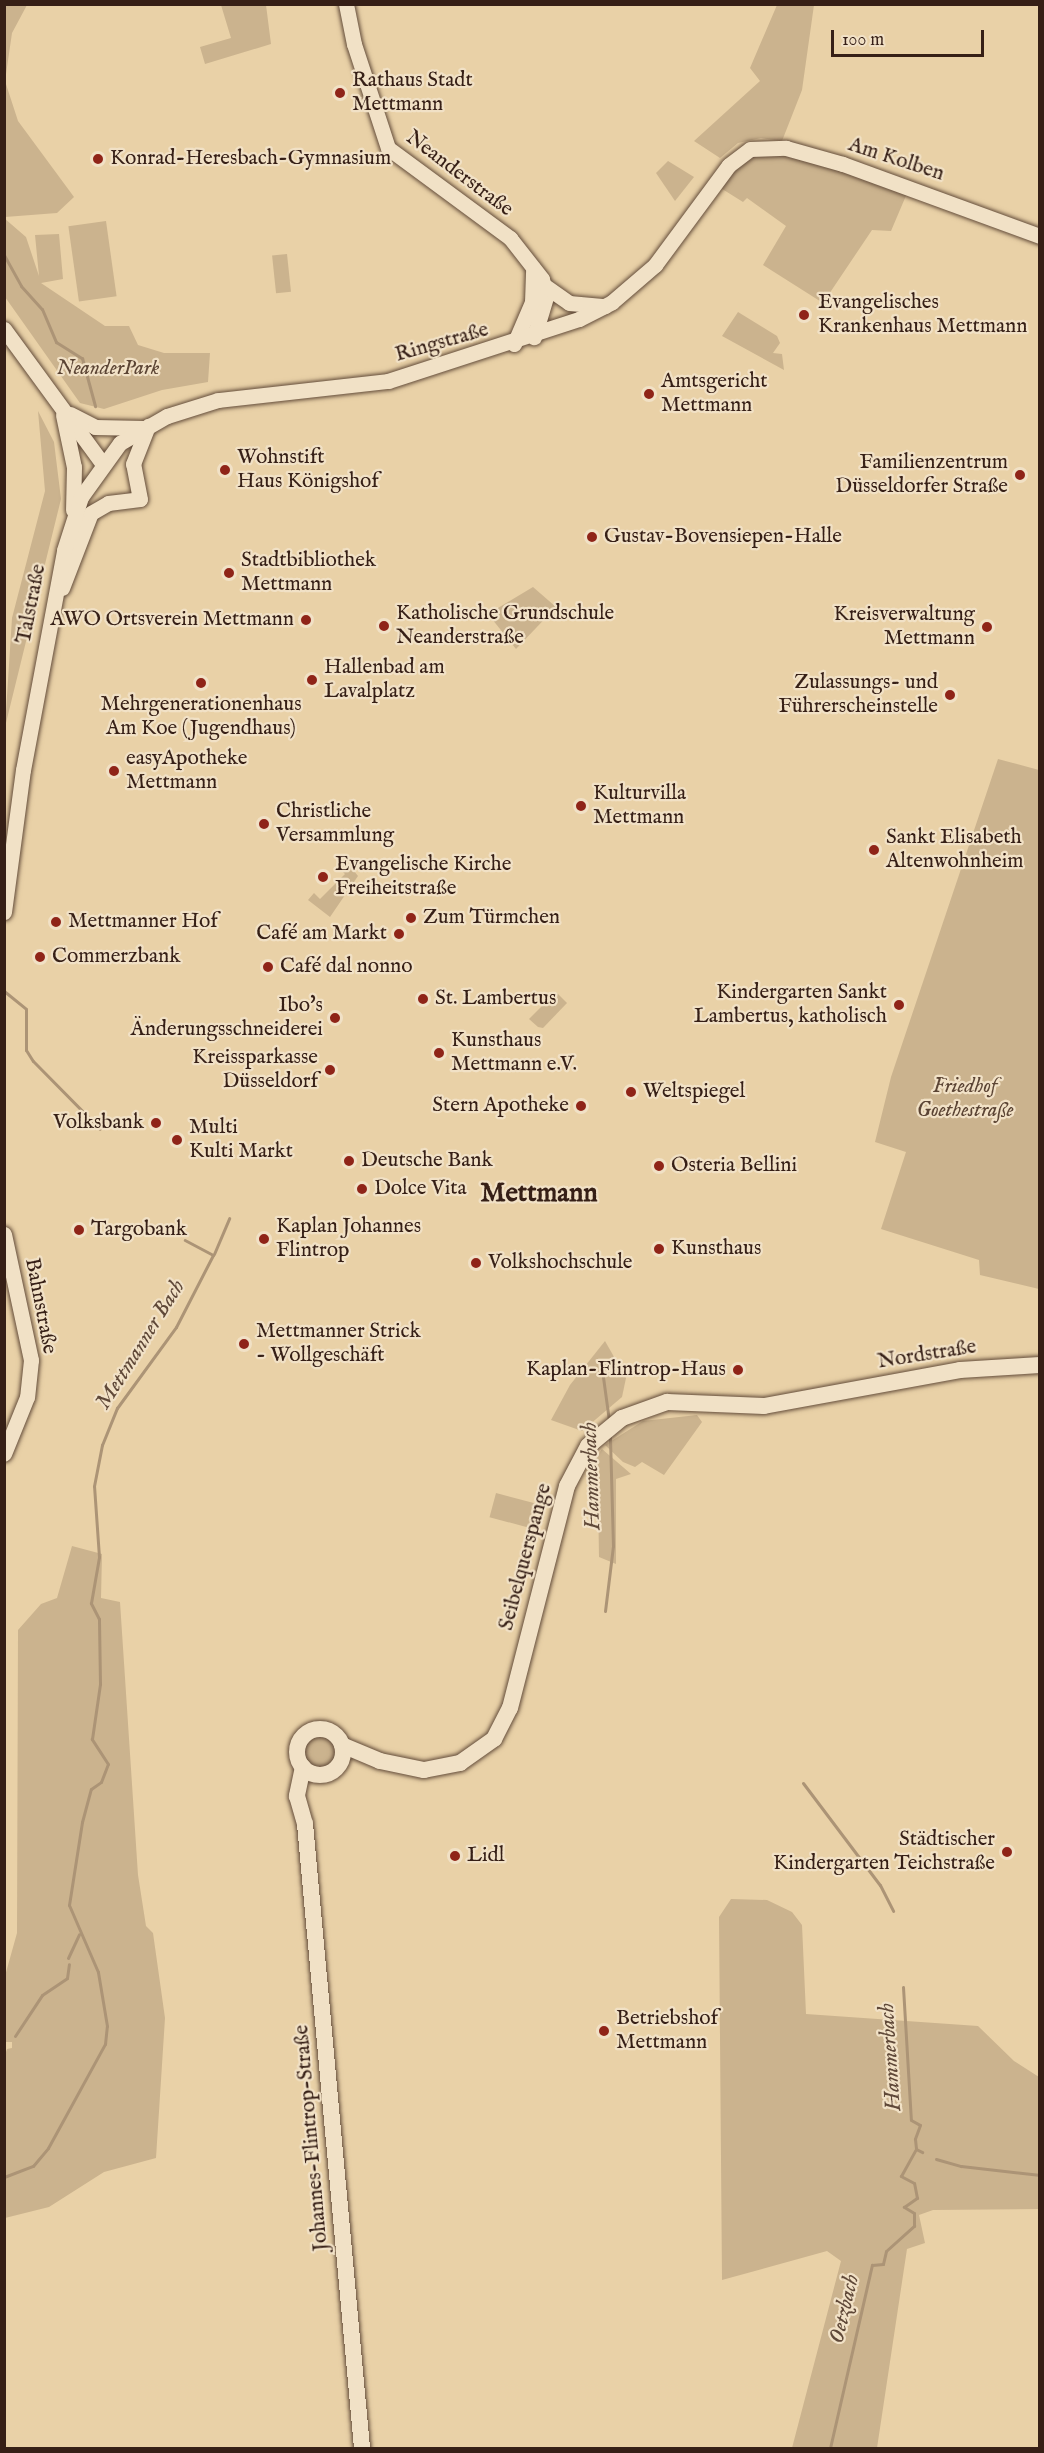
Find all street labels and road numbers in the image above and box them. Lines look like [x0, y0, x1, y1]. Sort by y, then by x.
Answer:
street label: Neanderstraße [400, 125, 518, 223]
street label: Am Kolben [845, 133, 947, 187]
street label: Ringstraße [392, 318, 492, 368]
street label: Talstraße [12, 562, 52, 646]
street label: Bahnstraße [18, 1256, 62, 1356]
street label: Nordstraße [876, 1335, 978, 1375]
street label: Seibelquerspange [494, 1481, 558, 1633]
street label: Johannes-Flintrop-Straße [290, 2024, 334, 2252]

